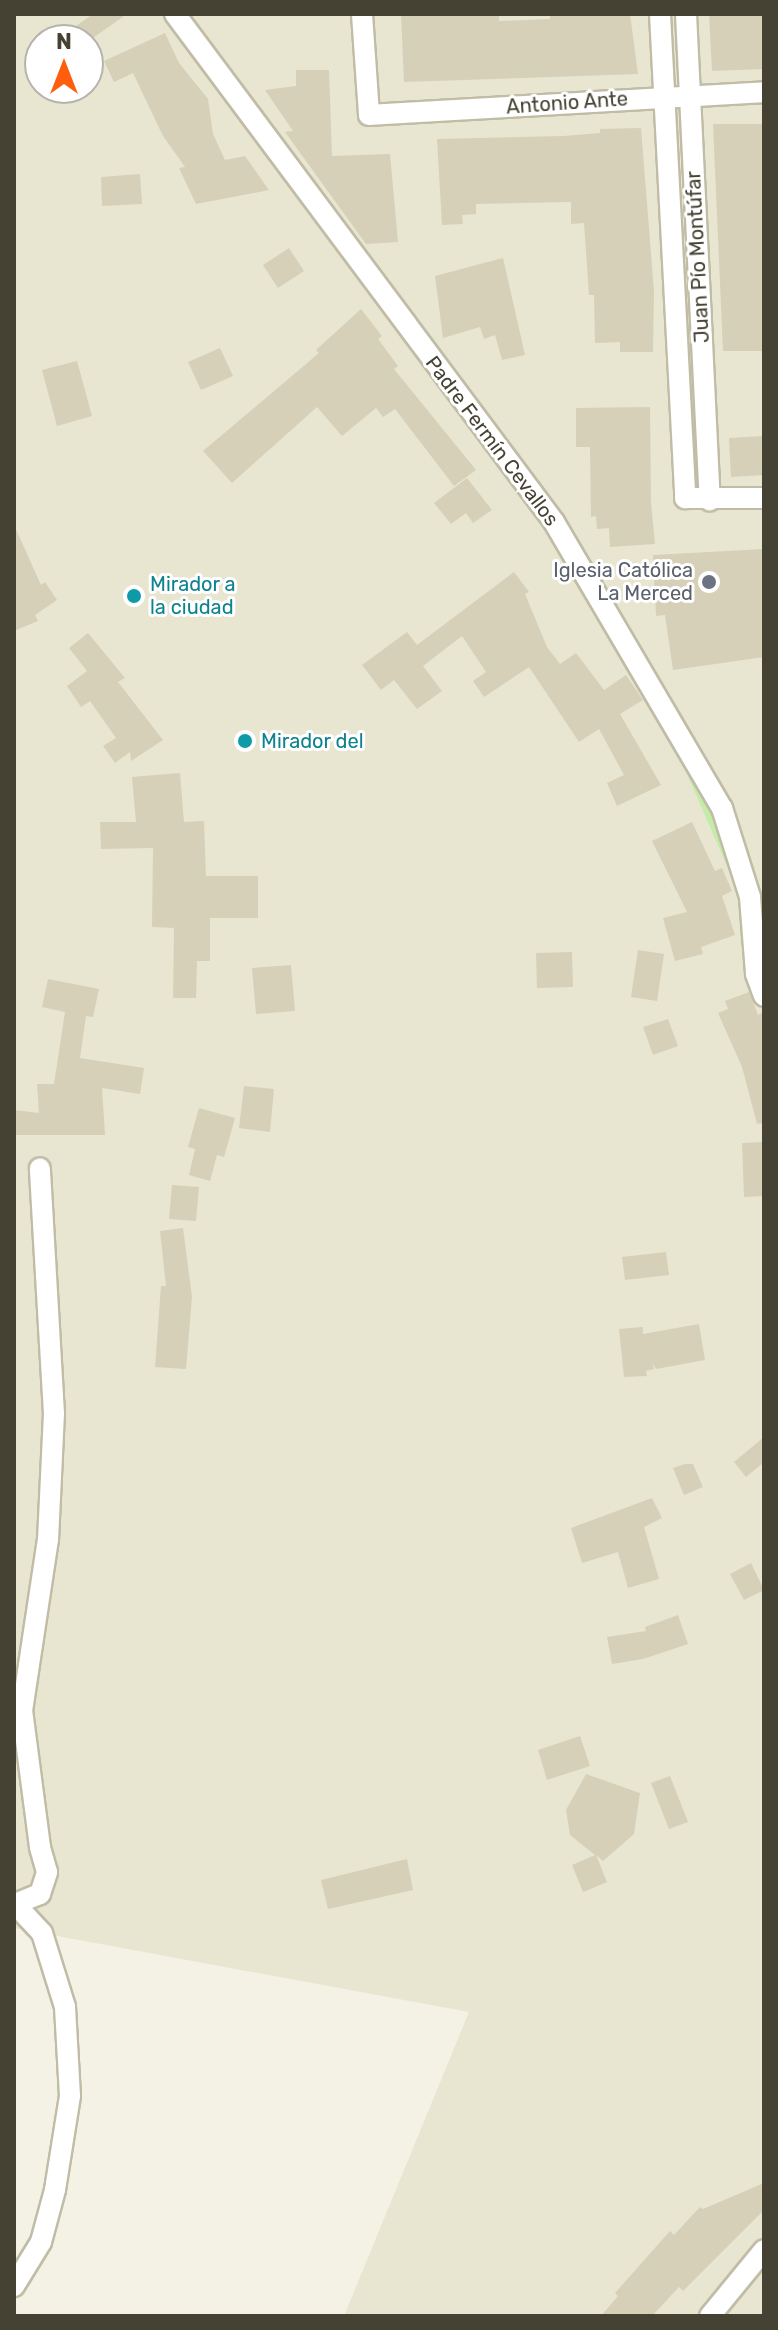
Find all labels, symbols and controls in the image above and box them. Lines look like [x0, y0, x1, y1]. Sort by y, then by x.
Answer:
north arrow [24, 24, 104, 104]
text: N [56, 28, 72, 55]
street label: Antonio Ante [505, 87, 629, 119]
street label: Juan Pío Montúfar [682, 170, 714, 344]
street label: Padre Fermín Cevallos [420, 351, 564, 531]
place label: Iglesia Católica La Merced [553, 558, 693, 605]
place label: Mirador a la ciudad [150, 572, 236, 619]
marker: Iglesia Católica La Merced [700, 573, 718, 591]
marker: Mirador a la ciudad [125, 587, 143, 605]
place label: Mirador del [261, 729, 364, 753]
marker: Mirador del [236, 732, 254, 750]

